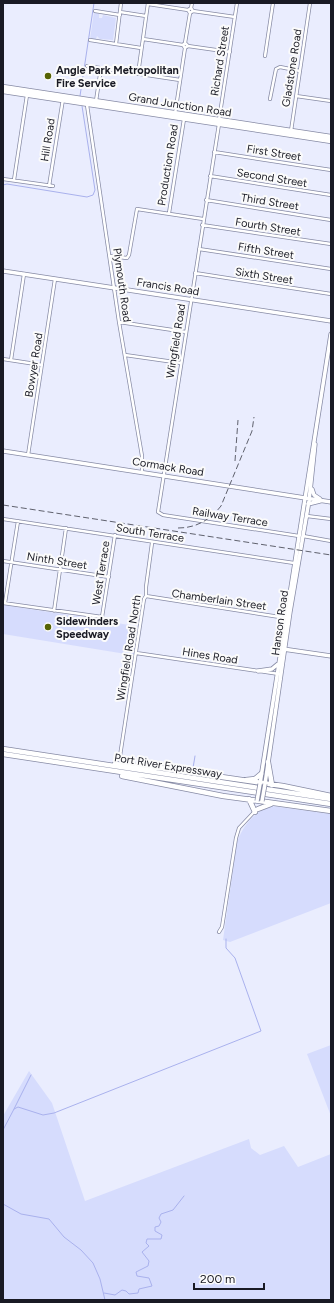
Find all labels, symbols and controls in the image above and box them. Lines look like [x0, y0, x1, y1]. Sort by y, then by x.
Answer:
street label: Richard Street [208, 25, 232, 97]
street label: Gladstone Road [279, 28, 305, 108]
place label: Angle Park Metropolitan Fire Service [56, 64, 179, 90]
marker: Angle Park Metropolitan Fire Service [43, 71, 53, 81]
street label: Grand Junction Road [128, 90, 232, 120]
street label: Hill Road [38, 117, 58, 163]
street label: Production Road [155, 123, 181, 207]
street label: First Street [246, 142, 302, 164]
street label: Second Street [236, 166, 308, 190]
street label: Third Street [240, 191, 300, 213]
street label: Fourth Street [234, 215, 302, 239]
street label: Fifth Street [237, 240, 295, 262]
street label: Plymouth Road [110, 247, 134, 323]
street label: Sixth Street [234, 265, 294, 287]
street label: Francis Road [136, 276, 200, 298]
street label: Wingfield Road [164, 303, 188, 379]
street label: Bowyer Road [22, 332, 46, 398]
street label: Cormack Road [131, 455, 205, 479]
street label: Railway Terrace [191, 505, 269, 529]
street label: South Terrace [115, 521, 185, 545]
street label: West Terrace [90, 540, 112, 606]
street label: Ninth Street [26, 550, 88, 572]
street label: Chamberlain Street [171, 587, 267, 613]
street label: Hanson Road [269, 590, 291, 656]
street label: Wingfield Road North [114, 594, 144, 702]
place label: Sidewinders Speedway [56, 615, 118, 641]
marker: Sidewinders Speedway [43, 622, 53, 632]
street label: Hines Road [181, 645, 239, 667]
street label: Port River Expressway [113, 751, 223, 781]
scale bar [194, 1265, 264, 1291]
text: 200 m [200, 1272, 235, 1286]

